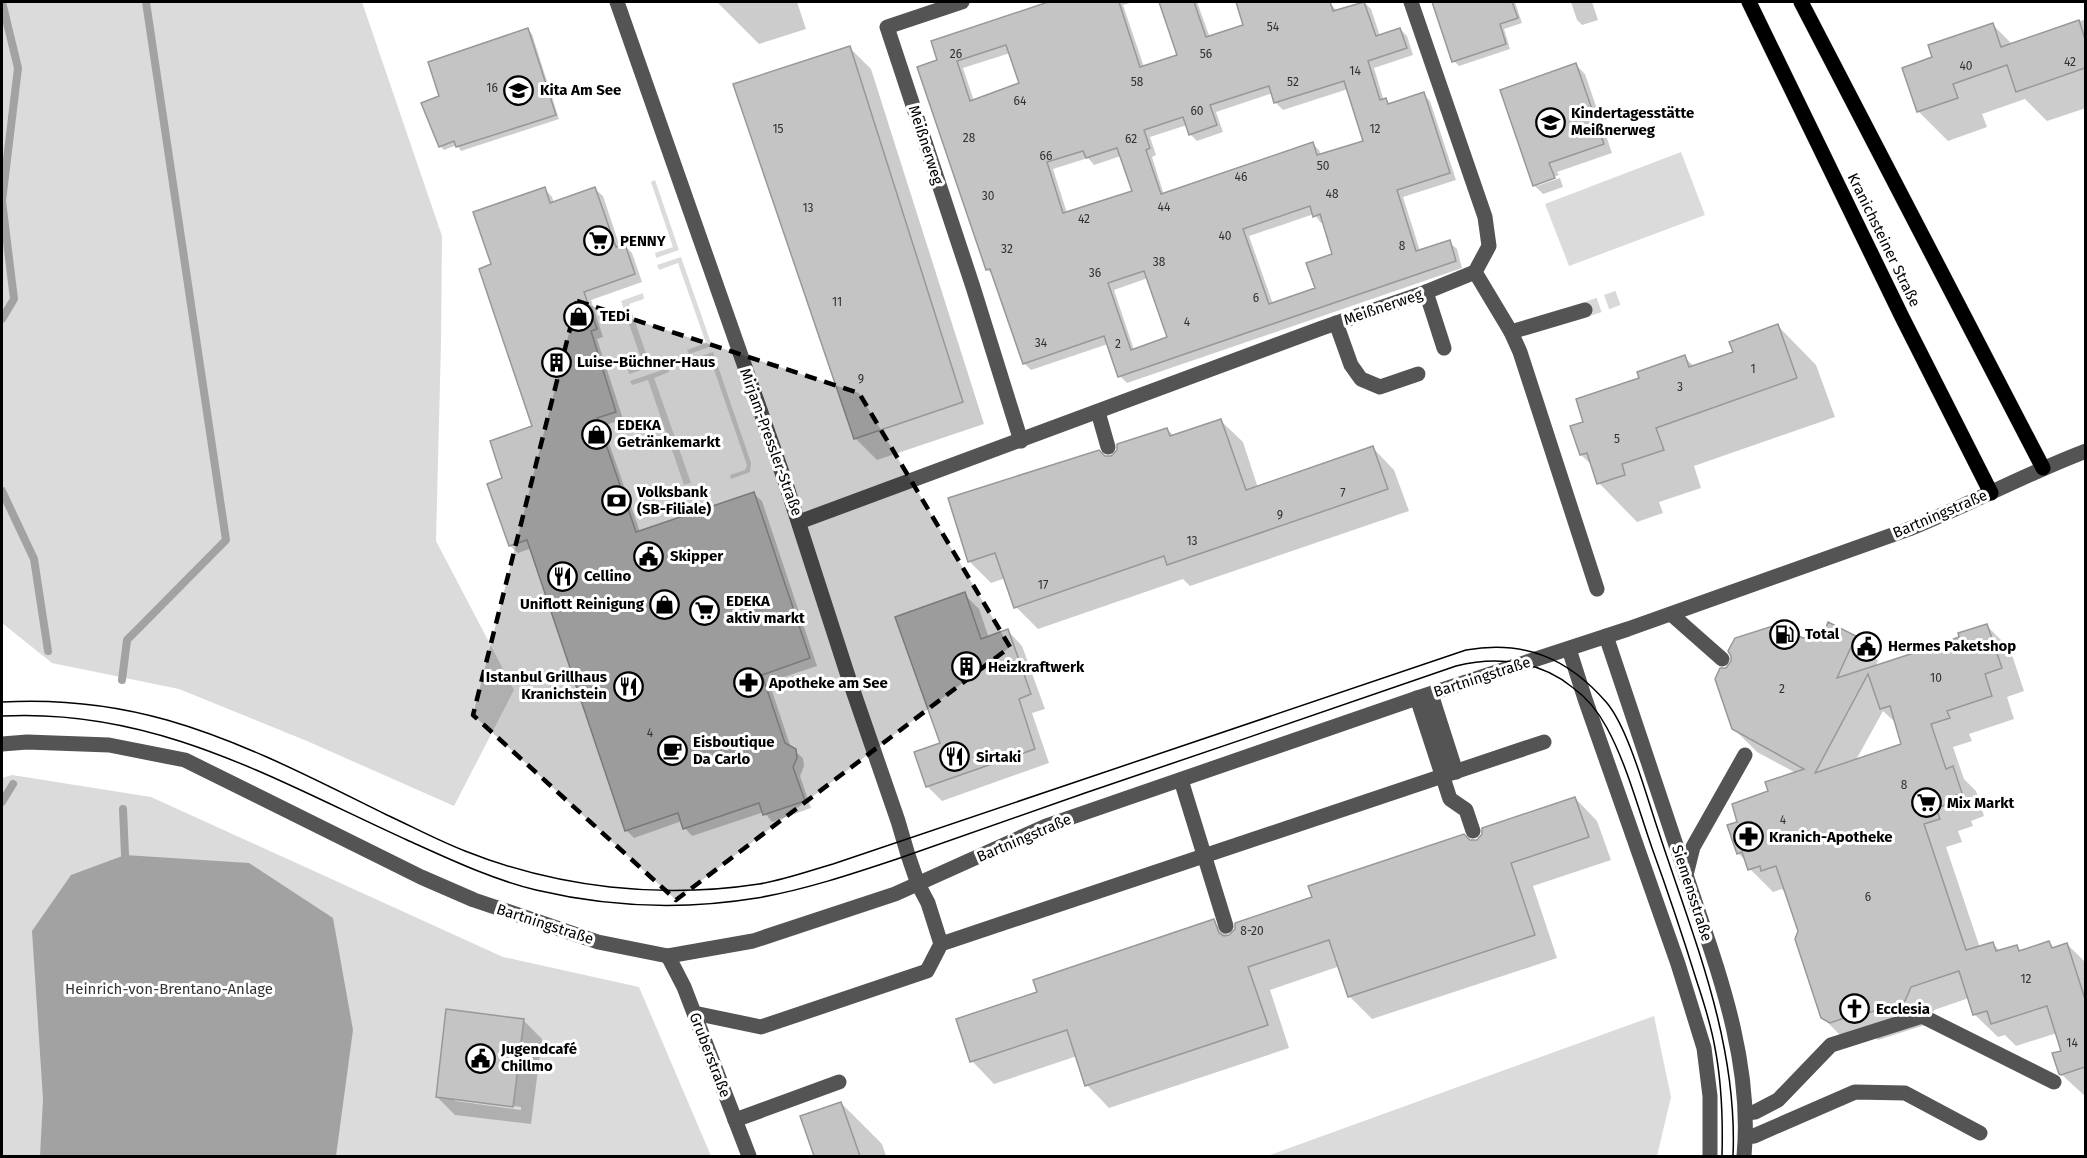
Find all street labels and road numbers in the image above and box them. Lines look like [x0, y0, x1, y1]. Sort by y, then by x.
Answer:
street label: Meißnerweg [905, 103, 947, 187]
street label: Kranichsteiner Straße [1844, 170, 1924, 310]
street label: Meißnerweg [1341, 285, 1425, 329]
street label: Mirjam-Pressler-Straße [736, 366, 806, 518]
street label: Bartningstraße [1890, 486, 1990, 542]
street label: Bartningstraße [1431, 653, 1533, 701]
street label: Bartningstraße [974, 810, 1074, 866]
street label: Siemensstraße [1668, 843, 1716, 943]
street label: Bartningstraße [494, 900, 596, 948]
street label: Gruberstraße [686, 1010, 734, 1100]

